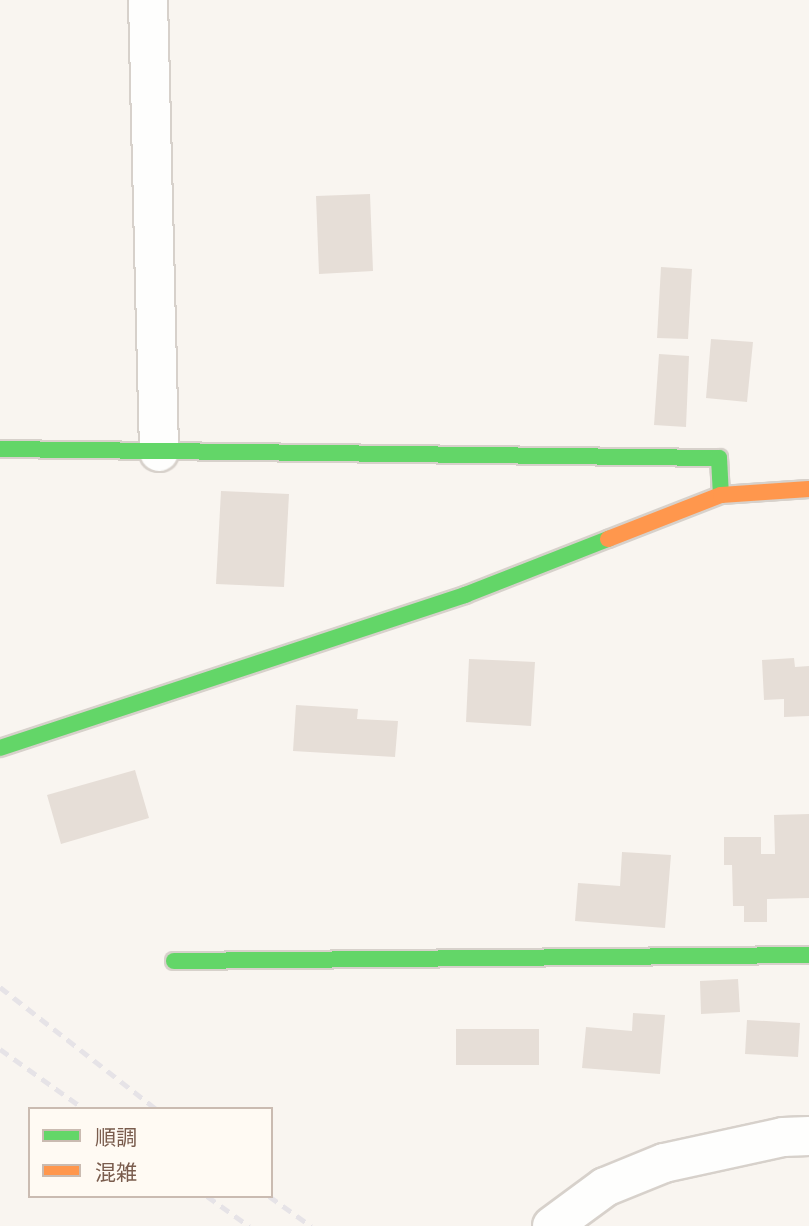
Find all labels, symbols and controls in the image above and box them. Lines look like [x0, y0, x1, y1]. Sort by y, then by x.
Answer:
legend [28, 1107, 273, 1198]
text: 順調 [95, 1124, 137, 1151]
text: 混雑 [95, 1159, 137, 1186]

